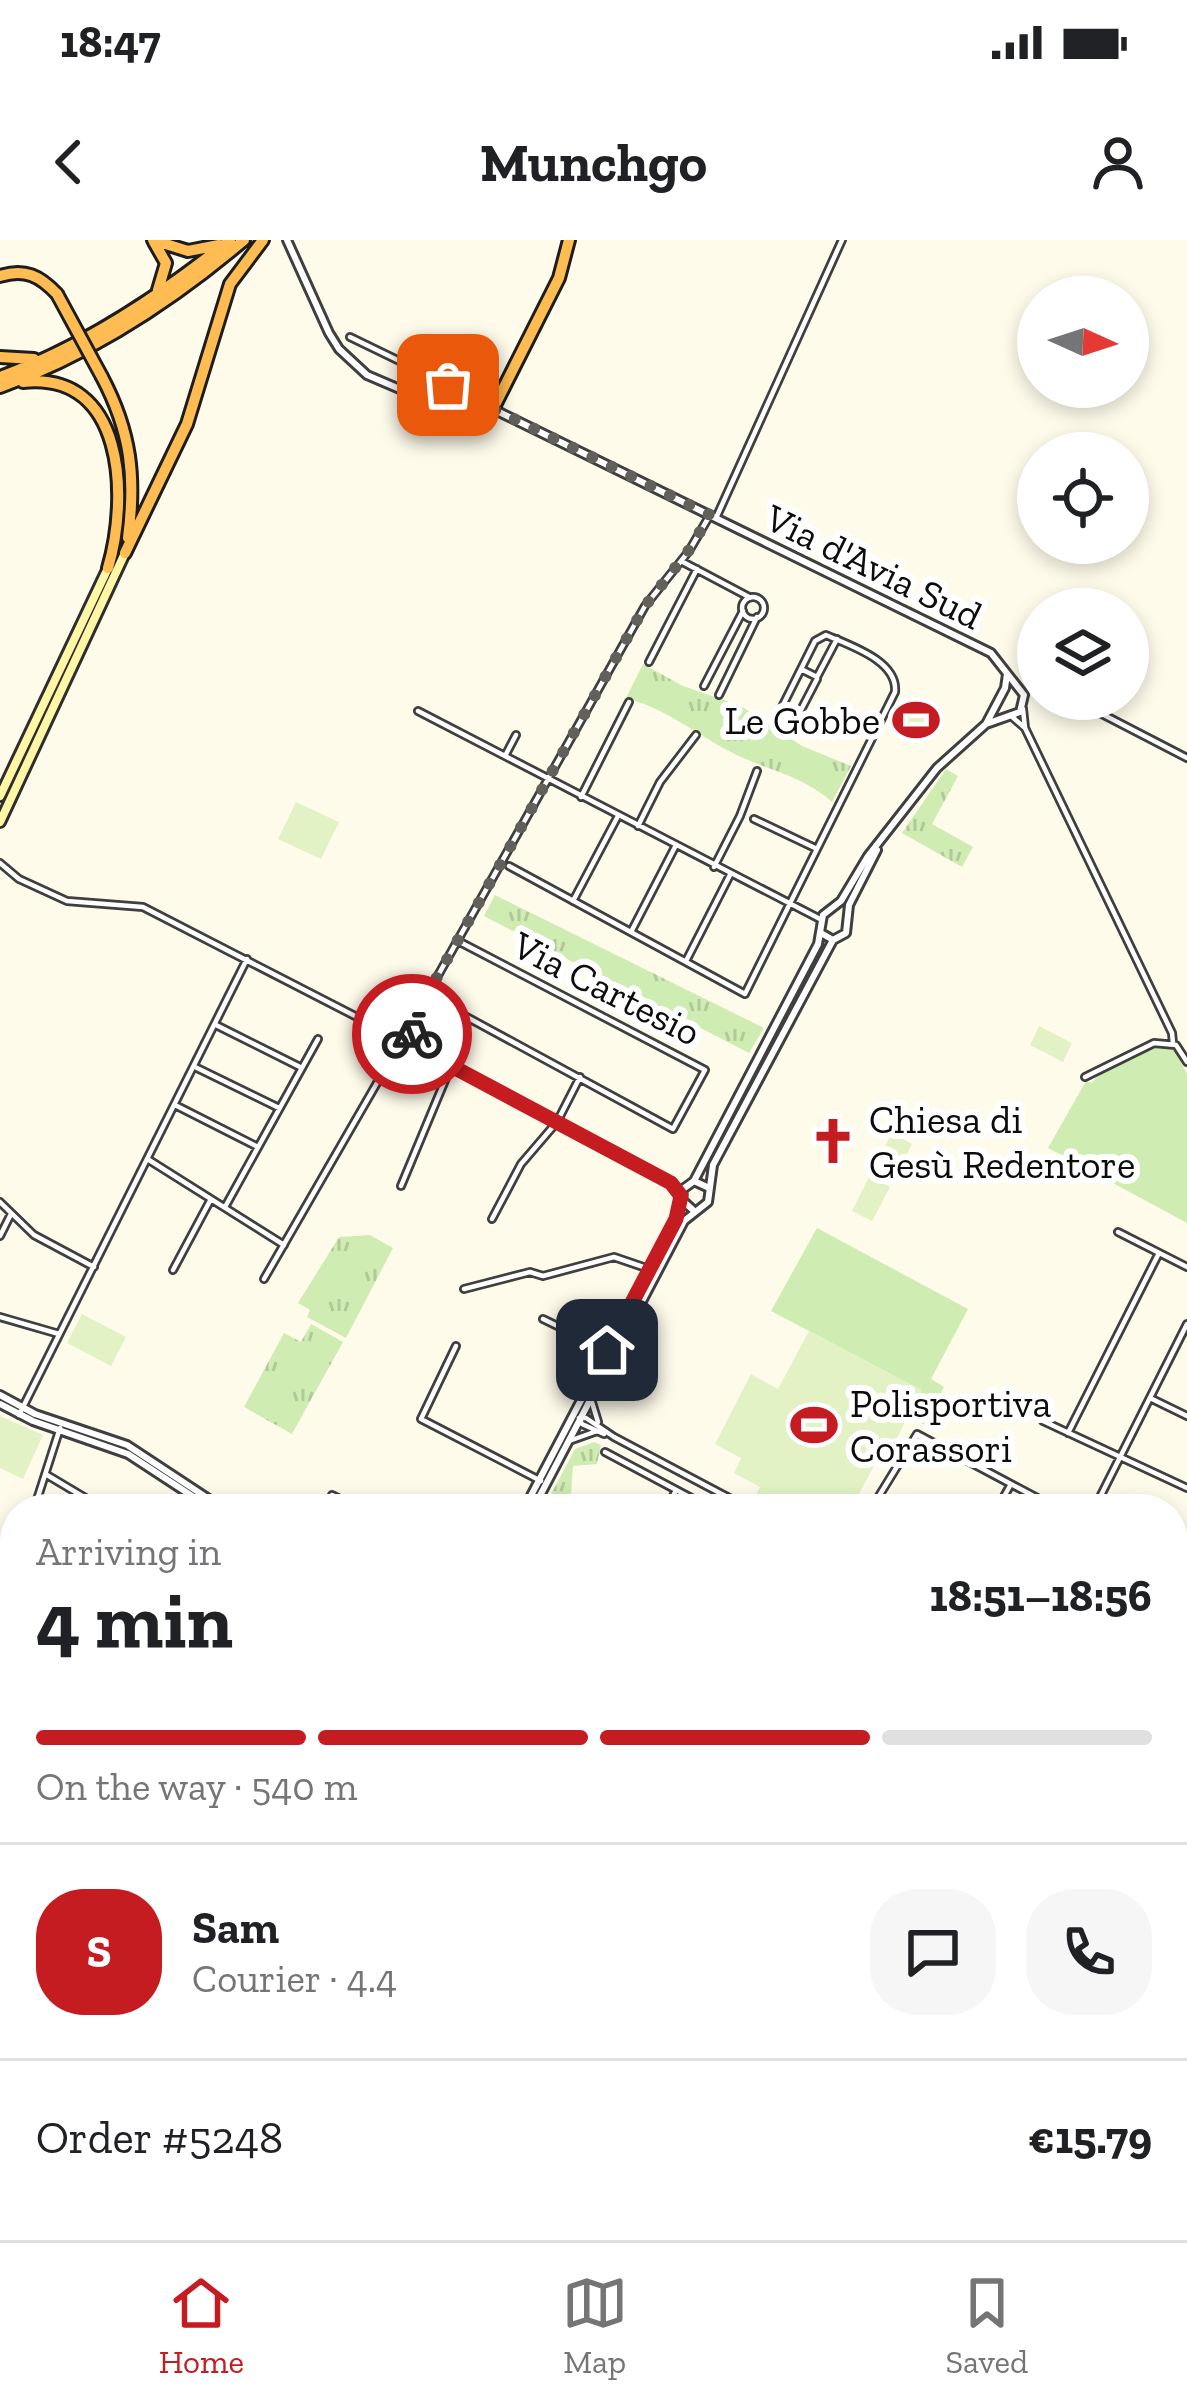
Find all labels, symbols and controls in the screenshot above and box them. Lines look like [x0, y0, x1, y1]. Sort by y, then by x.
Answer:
text: 18:47 [60, 15, 161, 69]
icon: back [36, 129, 102, 195]
icon: person [1085, 129, 1151, 195]
text: Munchgo [480, 130, 707, 195]
north arrow [1017, 276, 1149, 408]
map controls [1017, 276, 1149, 720]
pin [397, 334, 499, 436]
icon: bag [415, 352, 481, 418]
button: locate [1017, 432, 1149, 564]
street label: Via d'Avia Sud [757, 493, 990, 639]
button: layers [1017, 588, 1149, 720]
sports icon: Le Gobbe [891, 695, 941, 745]
place label: Le Gobbe [725, 697, 880, 744]
street label: Via Cartesio [504, 921, 708, 1056]
courier [352, 974, 472, 1094]
icon: bike [379, 1001, 445, 1067]
place label: Chiesa di Gesù Redentore [869, 1096, 1135, 1188]
church icon: Chiesa di Gesù Redentore [808, 1116, 858, 1166]
pin [556, 1299, 658, 1401]
icon: home [574, 1317, 640, 1383]
place label: Polisportiva Corassori [850, 1380, 1051, 1472]
sports icon: Polisportiva Corassori [789, 1400, 839, 1450]
text: Arriving in [36, 1528, 221, 1575]
text: 18:51–18:56 [929, 1569, 1152, 1623]
text: 4 min [36, 1573, 233, 1667]
text: On the way · 540 m [36, 1763, 357, 1810]
button: chat [870, 1889, 996, 2015]
button: phone [1026, 1889, 1152, 2015]
text: Sam [192, 1901, 279, 1955]
text: S [86, 1925, 112, 1979]
text: Courier · 4.4 [192, 1955, 397, 2002]
text: Order #5248 [36, 2111, 283, 2165]
text: €15.79 [1028, 2111, 1152, 2165]
tab: Home [159, 2270, 244, 2381]
tab: Map [562, 2270, 628, 2381]
tab: Saved [945, 2270, 1028, 2381]

